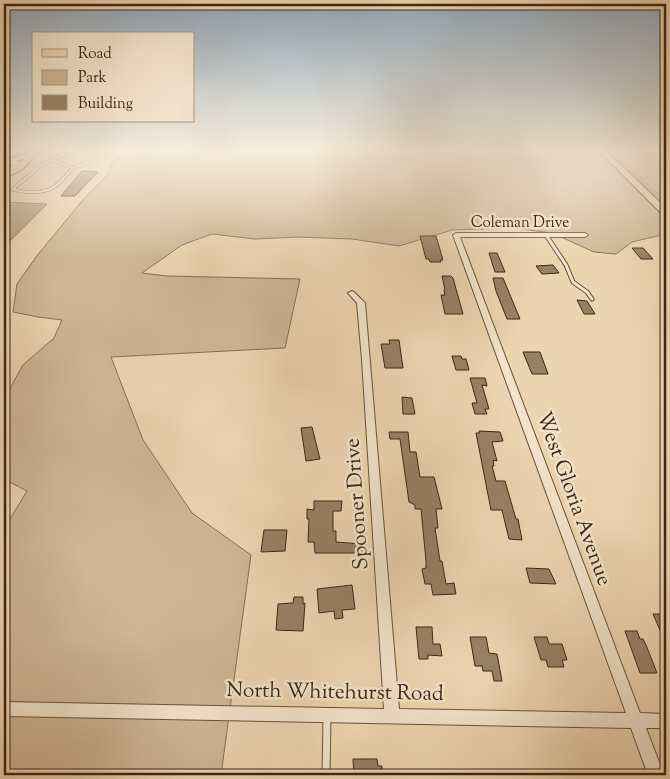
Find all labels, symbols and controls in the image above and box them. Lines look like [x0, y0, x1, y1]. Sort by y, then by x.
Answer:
legend [32, 32, 195, 122]
text: Road [78, 44, 112, 65]
text: Park [78, 68, 107, 89]
text: Building [78, 94, 133, 115]
street label: Coleman Drive [471, 213, 569, 234]
street label: West Gloria Avenue [528, 408, 618, 590]
street label: Spooner Drive [338, 437, 378, 571]
street label: North Whitehurst Road [226, 676, 444, 710]

